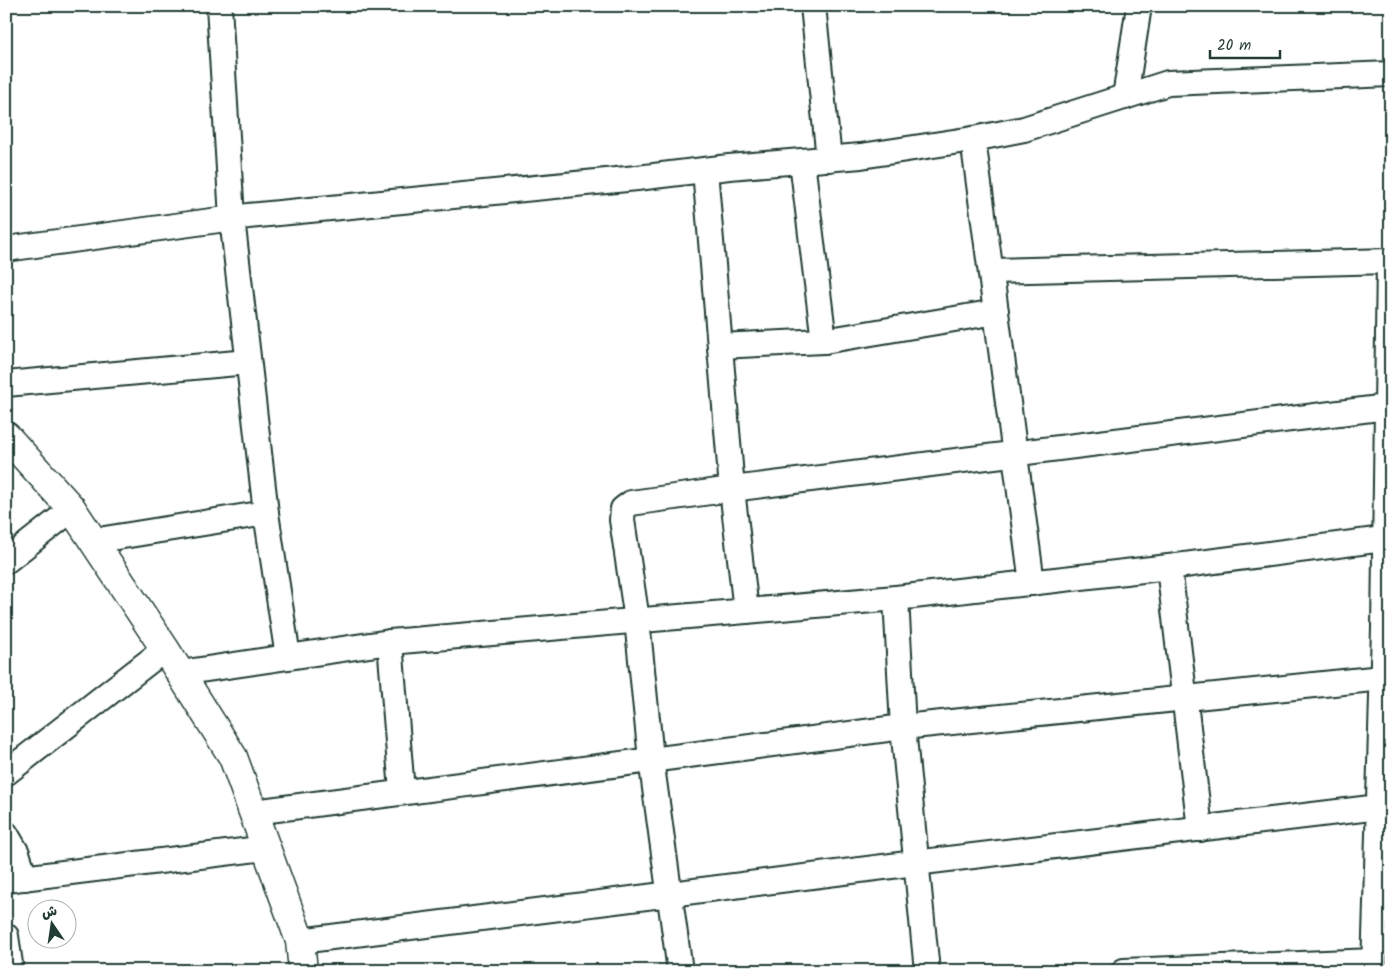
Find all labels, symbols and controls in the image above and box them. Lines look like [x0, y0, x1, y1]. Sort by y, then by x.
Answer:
scale bar [1210, 28, 1280, 60]
text: 20 m [1217, 34, 1251, 58]
north arrow [28, 900, 78, 950]
text: ش [39, 900, 59, 925]

